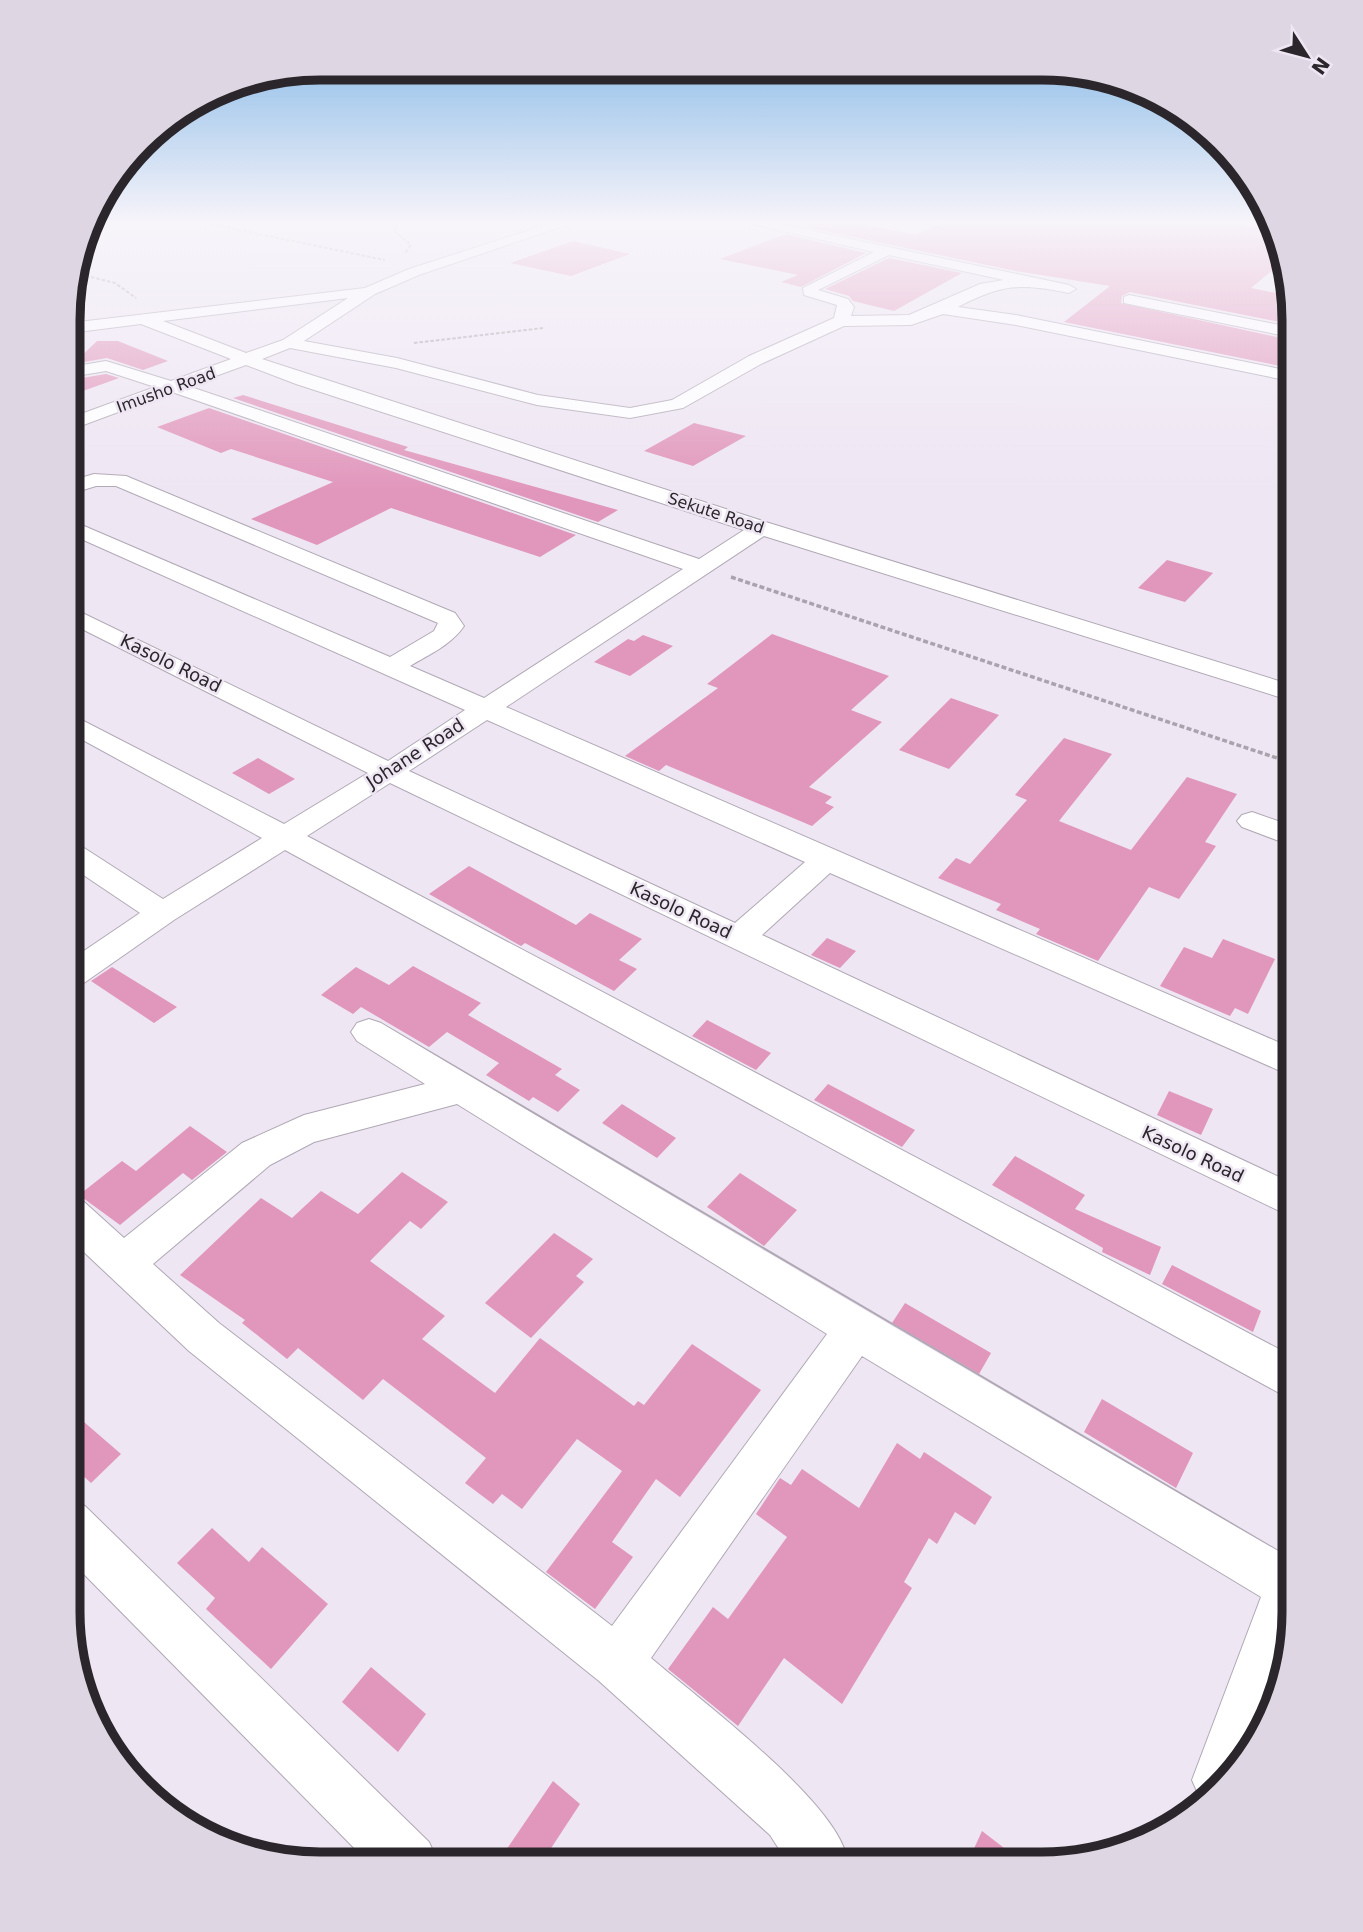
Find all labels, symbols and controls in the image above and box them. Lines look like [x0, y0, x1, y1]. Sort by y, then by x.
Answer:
north arrow [1272, 21, 1342, 91]
text: N [1307, 53, 1334, 79]
street label: Imusho Road [114, 363, 218, 417]
street label: Sekute Road [665, 488, 767, 538]
street label: Kasolo Road [117, 629, 225, 697]
street label: Johane Road [361, 714, 468, 793]
street label: Kasolo Road [627, 877, 735, 943]
street label: Kasolo Road [1139, 1121, 1247, 1187]

